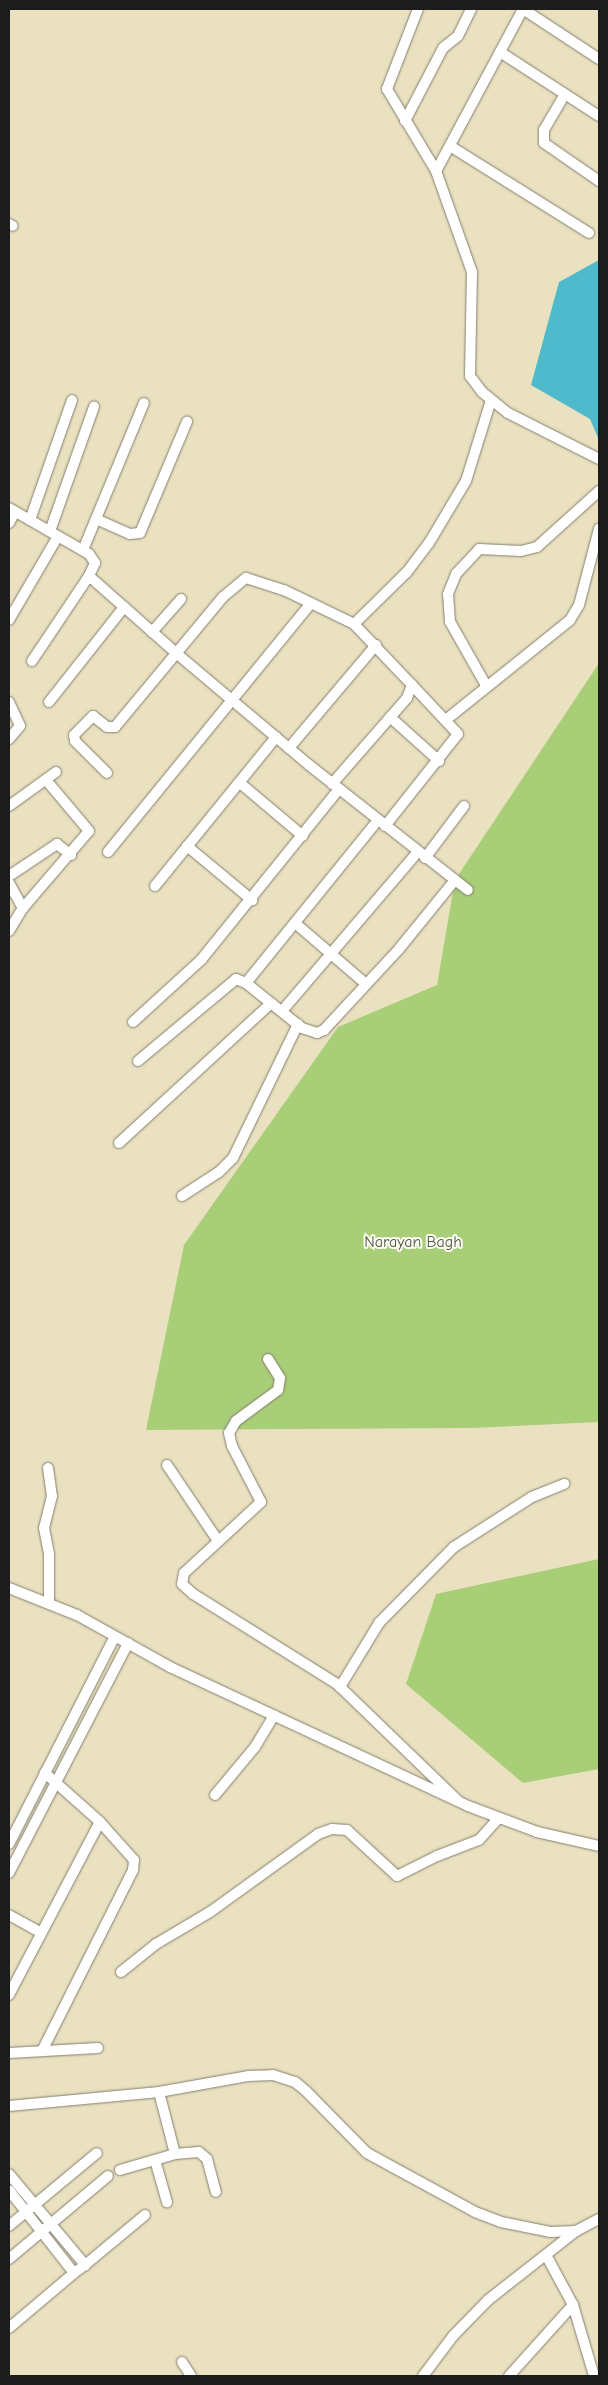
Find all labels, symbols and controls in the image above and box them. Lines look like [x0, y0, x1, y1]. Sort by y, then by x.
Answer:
park label: Narayan Bagh [364, 1232, 462, 1252]

